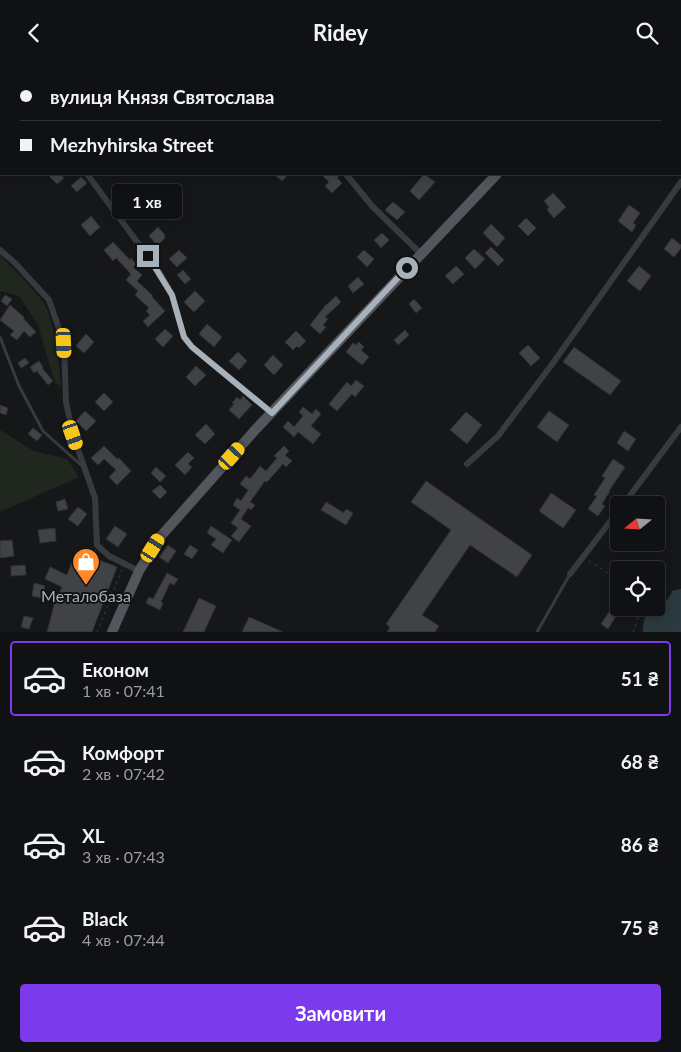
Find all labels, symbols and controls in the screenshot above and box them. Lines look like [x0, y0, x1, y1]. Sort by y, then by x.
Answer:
icon: back [20, 19, 48, 47]
text: Ridey [313, 19, 368, 46]
icon: search [633, 19, 661, 47]
text: вулиця Князя Святослава [50, 85, 274, 108]
text: Mezhyhirska Street [50, 133, 214, 156]
callout: 1 хв [113, 184, 183, 219]
text: 1 хв [132, 192, 162, 211]
route end [137, 245, 159, 267]
route start [396, 257, 418, 279]
car [55, 328, 72, 358]
car [61, 418, 84, 452]
car [216, 440, 247, 472]
north arrow [610, 496, 665, 551]
map controls [610, 496, 665, 616]
car [138, 531, 167, 565]
shop icon: Металобаза [71, 547, 101, 586]
button: locate [610, 561, 665, 616]
place label: Металобаза [41, 586, 131, 605]
icon: car [22, 656, 67, 701]
text: Економ [82, 658, 149, 681]
text: 51 ₴ [621, 667, 659, 690]
text: 1 хв · 07:41 [82, 681, 165, 700]
icon: car [22, 739, 67, 784]
text: Комфорт [82, 741, 164, 764]
text: 68 ₴ [621, 750, 659, 773]
text: 2 хв · 07:42 [82, 764, 165, 783]
icon: car [22, 822, 67, 867]
text: XL [82, 824, 105, 847]
text: 86 ₴ [621, 833, 659, 856]
text: 3 хв · 07:43 [82, 847, 165, 866]
icon: car [22, 905, 67, 950]
text: Black [82, 907, 128, 930]
text: 75 ₴ [621, 916, 659, 939]
text: 4 хв · 07:44 [82, 930, 165, 949]
button: Замовити [20, 984, 661, 1042]

